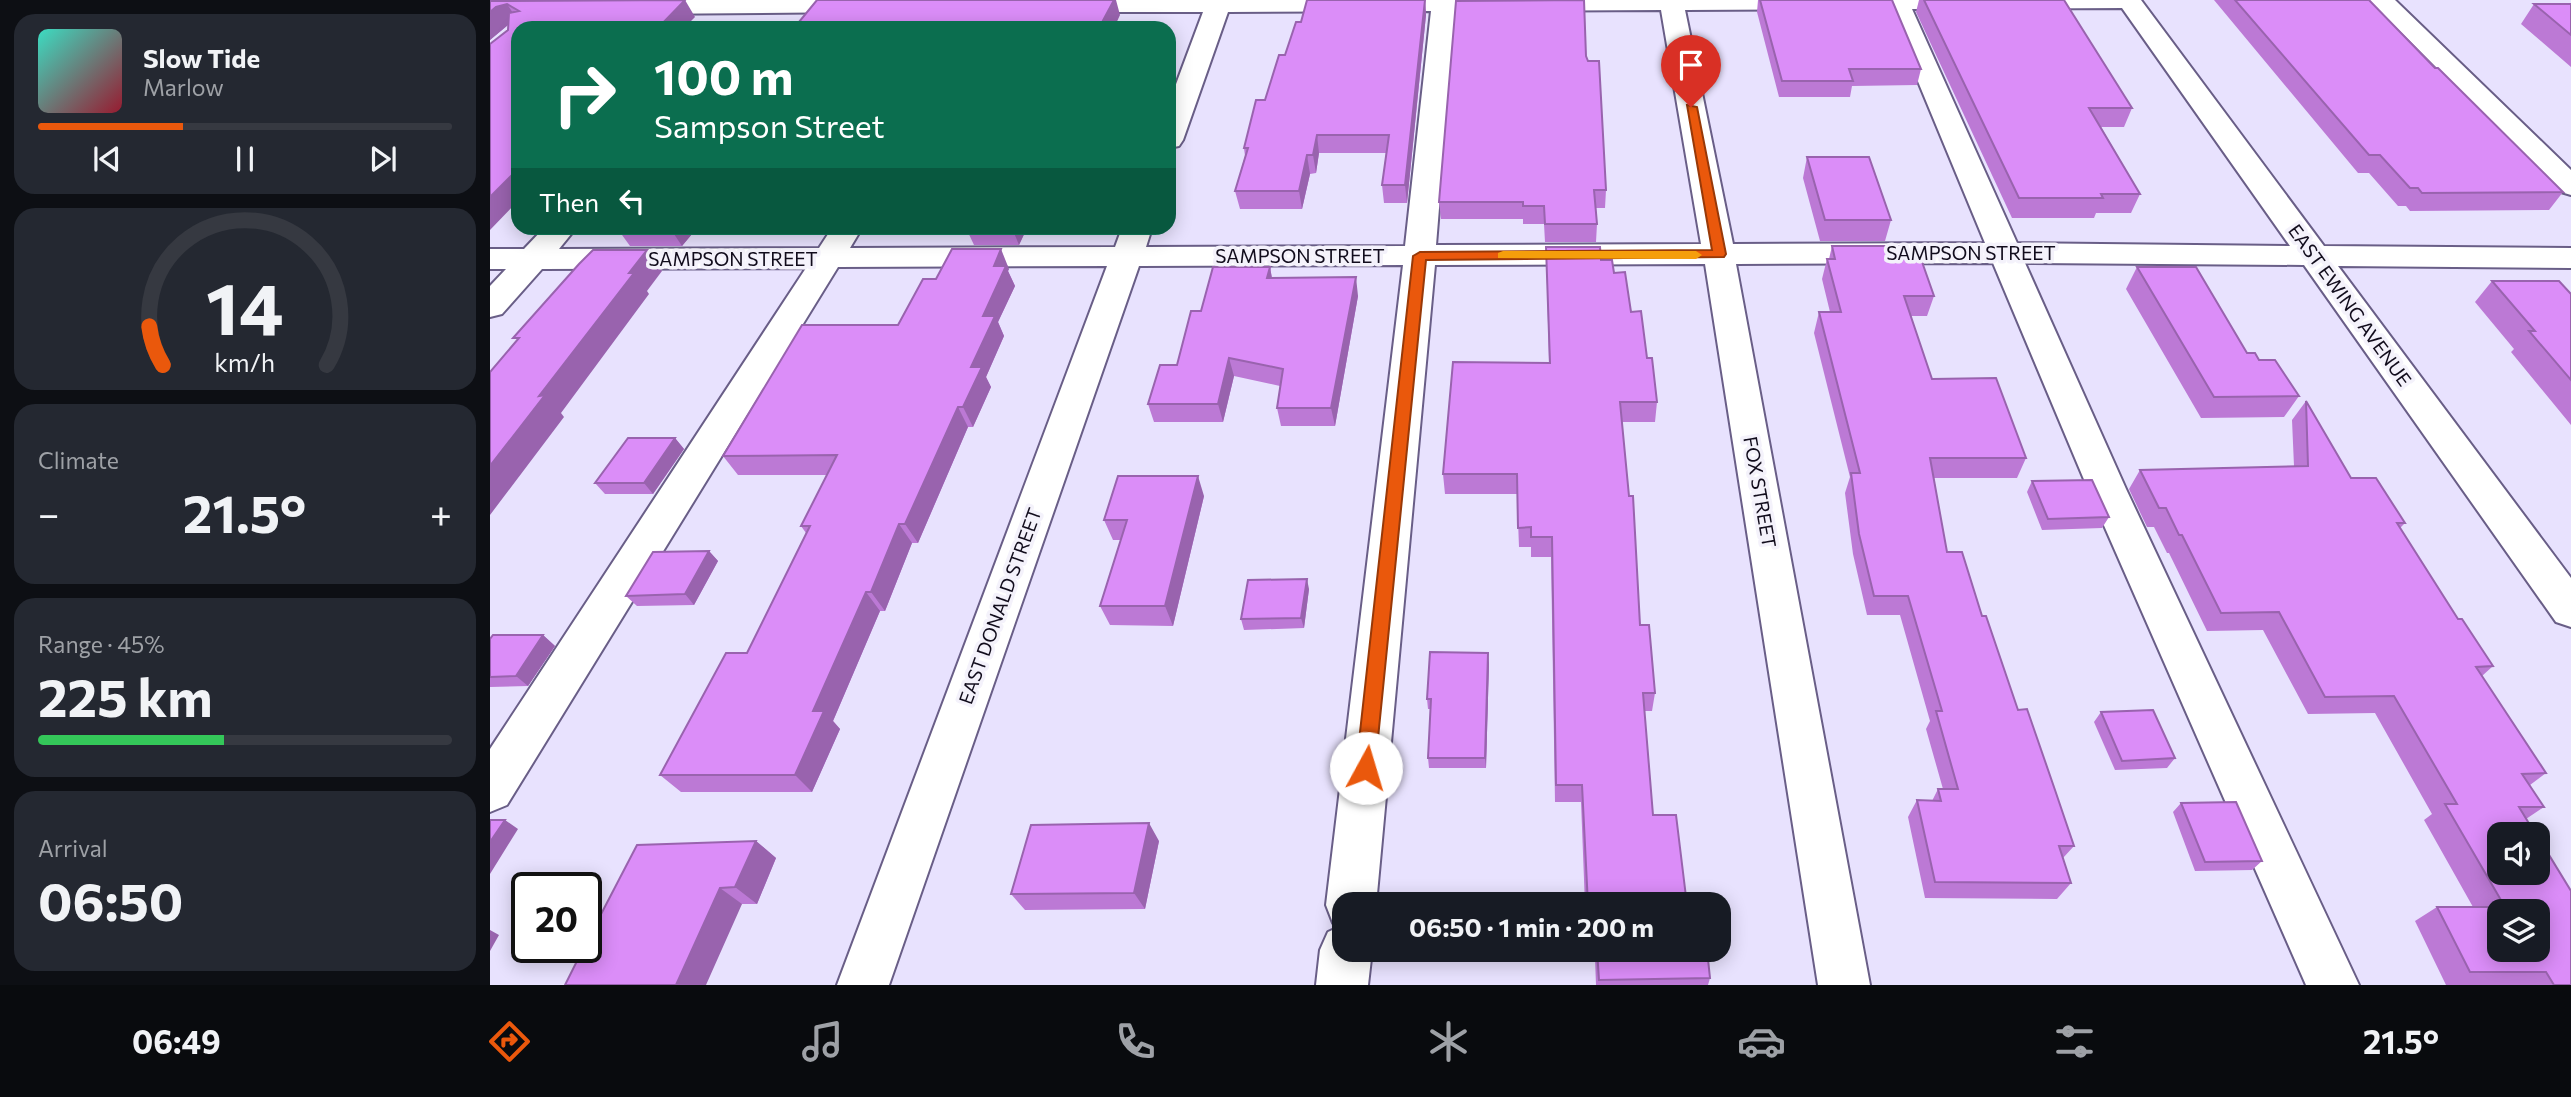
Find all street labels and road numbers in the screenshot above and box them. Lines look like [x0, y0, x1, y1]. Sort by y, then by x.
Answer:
street label: EAST EWING AVENUE [2284, 219, 2417, 390]
street label: SAMPSON STREET [1886, 241, 2056, 264]
street label: SAMPSON STREET [1215, 244, 1385, 267]
street label: SAMPSON STREET [648, 247, 818, 270]
street label: FOX STREET [1739, 434, 1782, 549]
street label: EAST DONALD STREET [953, 505, 1046, 707]

